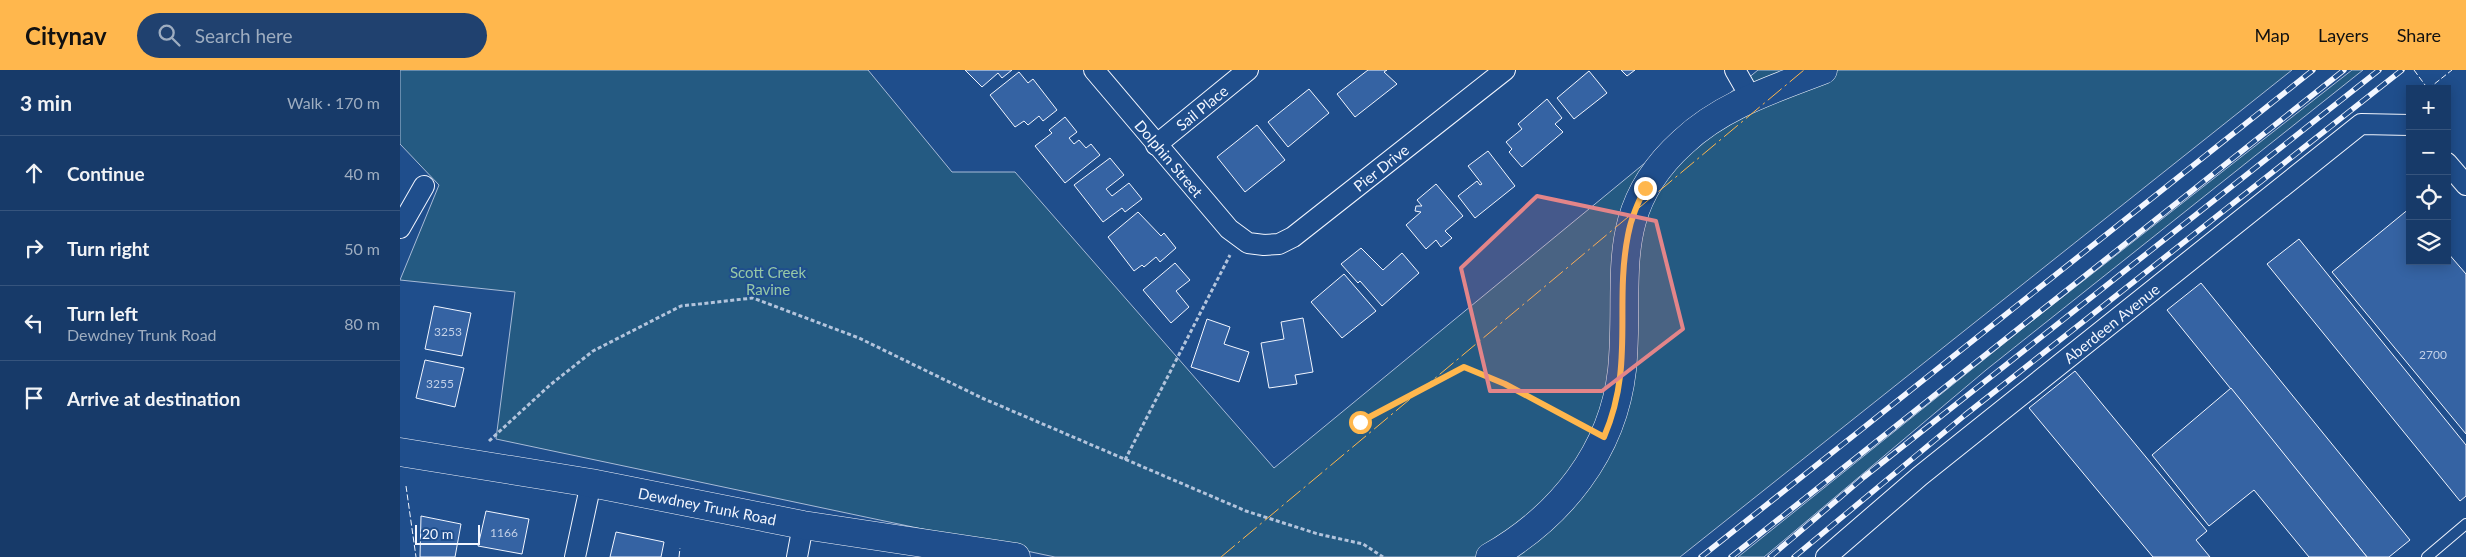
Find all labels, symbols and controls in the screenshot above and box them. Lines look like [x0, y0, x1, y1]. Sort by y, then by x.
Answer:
search box [137, 13, 487, 58]
text: Citynav [25, 21, 107, 50]
icon: search [155, 21, 183, 49]
text: Search here [195, 24, 293, 47]
text: Map [2254, 24, 2290, 46]
text: Layers [2318, 24, 2369, 46]
text: Share [2397, 24, 2441, 46]
street label: Sail Place [1172, 81, 1231, 134]
map controls [2406, 85, 2451, 265]
button: + [2406, 85, 2451, 130]
text: 3 min [20, 90, 72, 115]
text: Walk · 170 m [287, 93, 380, 112]
street label: Dolphin Street [1131, 116, 1207, 201]
button: − [2406, 130, 2451, 175]
street label: Pier Drive [1350, 140, 1412, 195]
icon: ahead [20, 159, 48, 187]
text: Continue [67, 162, 145, 185]
text: 40 m [344, 164, 380, 183]
button: locate [2406, 175, 2451, 220]
route end [1634, 177, 1657, 200]
button: layers [2406, 220, 2451, 265]
icon: right [20, 234, 48, 262]
text: Turn right [67, 237, 149, 260]
text: 50 m [344, 239, 380, 258]
park label: Scott Creek Ravine [730, 263, 806, 298]
street label: Aberdeen Avenue [2060, 280, 2163, 367]
text: Turn left [67, 302, 138, 325]
icon: left [20, 309, 48, 337]
text: 80 m [344, 314, 380, 333]
house number: 3253 [434, 324, 462, 339]
text: Dewdney Trunk Road [67, 325, 217, 344]
house number: 2700 [2419, 347, 2447, 362]
house number: 3255 [426, 376, 454, 391]
icon: arrive [20, 384, 48, 412]
text: Arrive at destination [67, 387, 240, 410]
route start [1349, 411, 1372, 434]
street label: Dewdney Trunk Road [637, 484, 778, 528]
scale bar [415, 522, 480, 545]
text: 20 m [422, 525, 453, 542]
house number: 1166 [490, 525, 518, 540]

